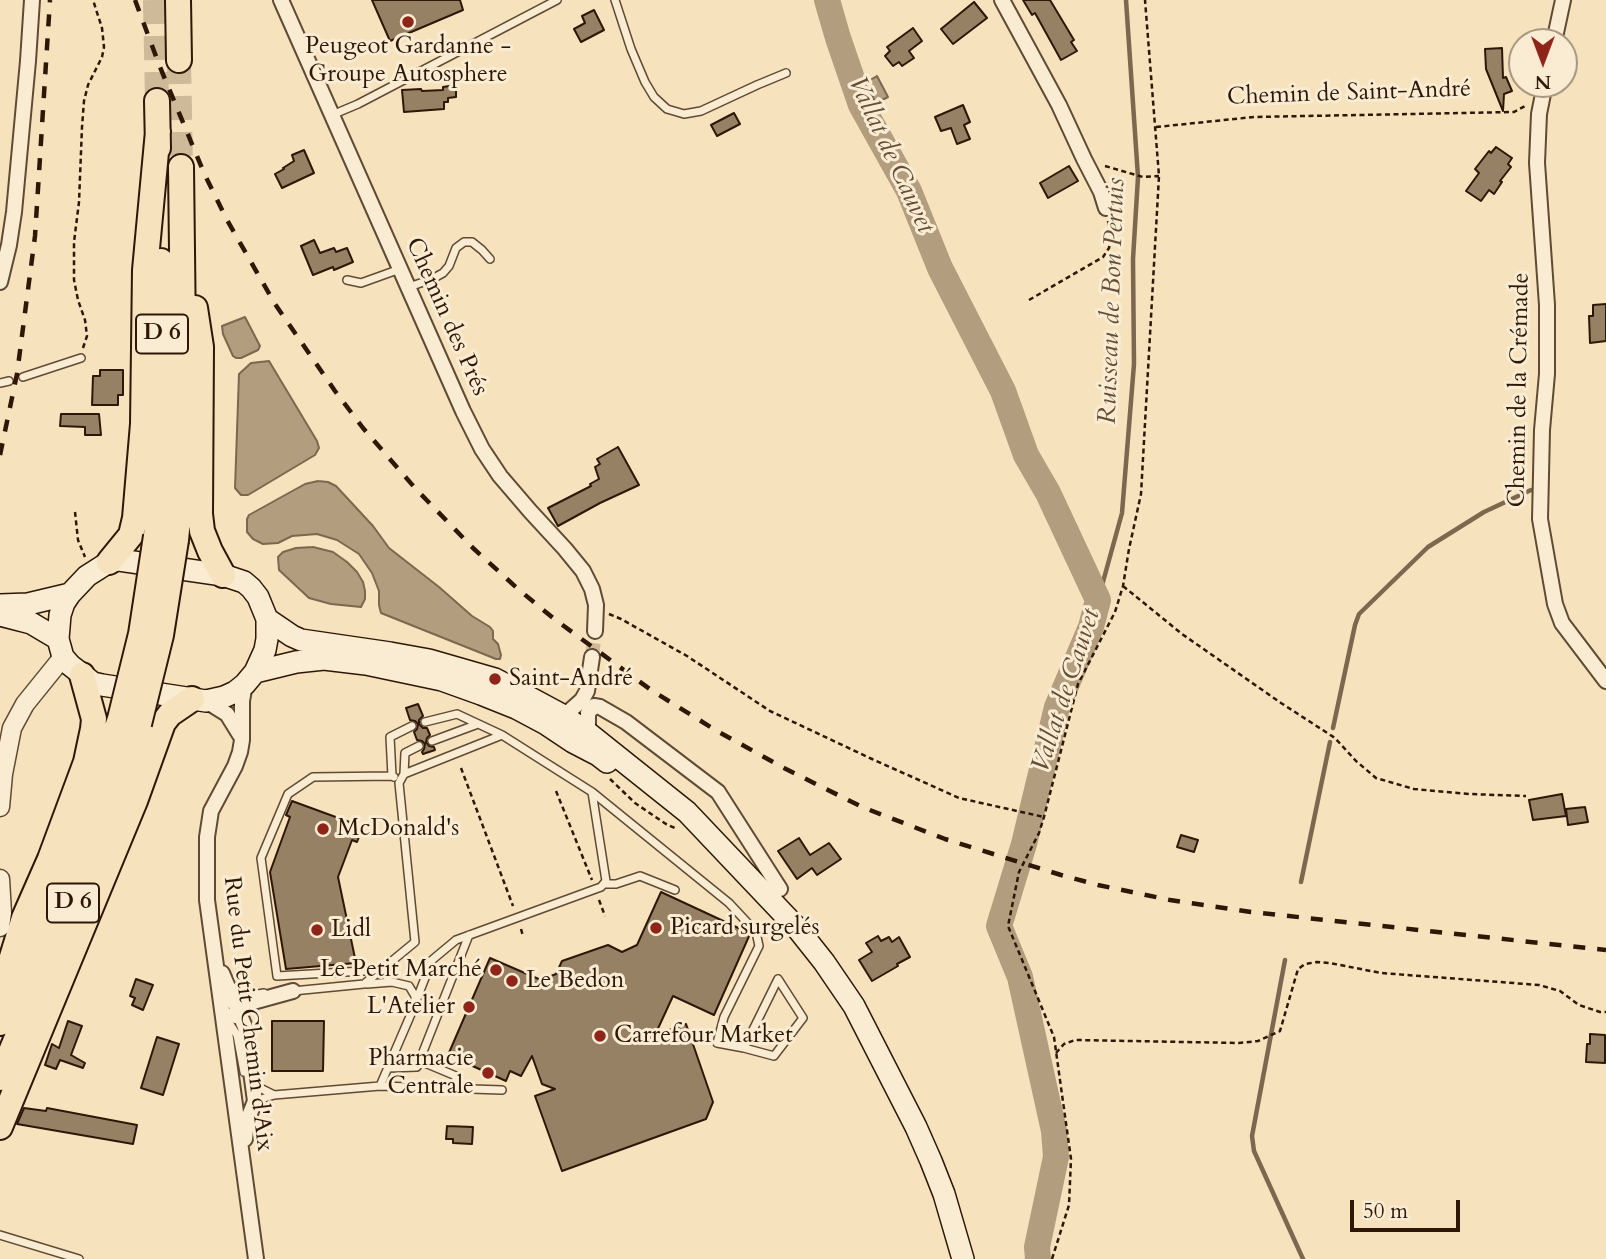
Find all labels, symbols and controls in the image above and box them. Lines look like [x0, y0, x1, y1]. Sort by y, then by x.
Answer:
marker: Peugeot Gardanne - Groupe Autosphere [400, 14, 416, 30]
north arrow [1508, 28, 1578, 98]
place label: Peugeot Gardanne - Groupe Autosphere [305, 33, 511, 89]
text: N [1535, 69, 1551, 95]
water label: Vallat de Cauvet [840, 72, 940, 238]
street label: Chemin de Saint-André [1227, 75, 1471, 113]
water label: Ruisseau de Bon Pertuis [1093, 177, 1133, 425]
street label: Chemin des Prés [398, 234, 494, 400]
street label: Chemin de la Crémade [1504, 272, 1536, 508]
road number: D 6 [136, 314, 188, 354]
water label: Vallat de Cauvet [1026, 606, 1108, 776]
place label: Saint-André [509, 665, 633, 693]
marker: Saint-André [487, 671, 503, 687]
place label: McDonald's [337, 815, 459, 843]
marker: McDonald's [315, 821, 331, 837]
street label: Rue du Petit Chemin d'Aix [216, 875, 278, 1153]
road number: D 6 [47, 884, 99, 922]
place label: Picard surgelés [670, 914, 820, 942]
place label: Lidl [331, 916, 371, 944]
marker: Picard surgelés [648, 920, 664, 936]
marker: Lidl [309, 922, 325, 938]
place label: Le Petit Marché [320, 956, 482, 984]
marker: Le Petit Marché [488, 962, 504, 978]
place label: Le Bedon [526, 967, 624, 995]
marker: Le Bedon [504, 973, 520, 989]
place label: L'Atelier [367, 993, 455, 1021]
marker: L'Atelier [461, 999, 477, 1015]
place label: Carrefour Market [614, 1022, 793, 1050]
marker: Carrefour Market [592, 1028, 608, 1044]
place label: Pharmacie Centrale [368, 1045, 474, 1101]
marker: Pharmacie Centrale [480, 1065, 496, 1081]
scale bar [1354, 1186, 1464, 1230]
text: 50 m [1363, 1197, 1408, 1226]

